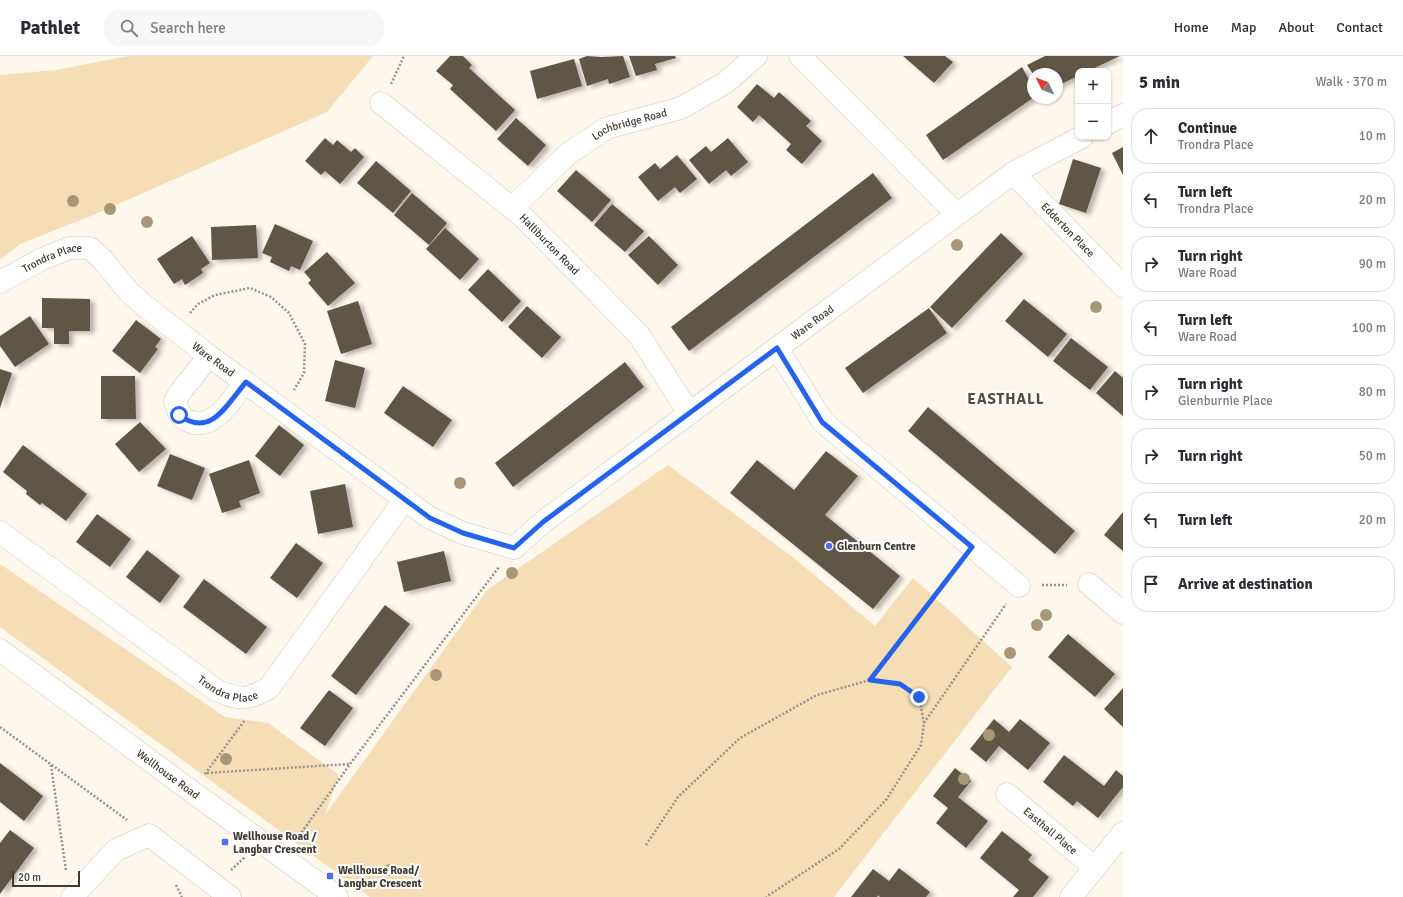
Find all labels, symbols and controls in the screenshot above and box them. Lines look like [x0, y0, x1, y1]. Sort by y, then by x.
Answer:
search box [104, 10, 384, 46]
text: Pathlet [20, 16, 80, 40]
icon: search [118, 17, 140, 39]
text: Search here [150, 19, 226, 37]
text: Home [1174, 19, 1209, 36]
text: Map [1231, 19, 1256, 36]
text: About [1278, 19, 1314, 36]
text: Contact [1336, 19, 1383, 36]
north arrow [1027, 68, 1063, 104]
map controls [1075, 68, 1111, 140]
button: + [1075, 68, 1111, 104]
text: 5 min [1139, 72, 1180, 93]
text: Walk · 370 m [1316, 74, 1387, 90]
button: − [1075, 104, 1111, 140]
street label: Lochbridge Road [589, 106, 668, 143]
text: Continue [1178, 119, 1237, 137]
icon: ahead [1140, 125, 1162, 147]
text: 10 m [1359, 128, 1386, 144]
text: Trondra Place [1178, 137, 1254, 153]
text: Turn left [1178, 183, 1232, 201]
icon: left [1140, 189, 1162, 211]
text: 20 m [1359, 192, 1386, 208]
street label: Edderton Place [1038, 200, 1097, 260]
text: Trondra Place [1178, 201, 1254, 217]
street label: Halliburton Road [517, 211, 582, 278]
street label: Trondra Place [20, 242, 82, 276]
text: Turn right [1178, 247, 1243, 265]
icon: right [1140, 253, 1162, 275]
text: 90 m [1359, 256, 1386, 272]
text: Ware Road [1178, 265, 1237, 281]
street label: Ware Road [789, 302, 836, 343]
text: Turn left [1178, 311, 1232, 329]
icon: left [1140, 317, 1162, 339]
text: 100 m [1352, 320, 1386, 336]
text: Ware Road [1178, 329, 1237, 345]
street label: Ware Road [189, 339, 237, 380]
text: Turn right [1178, 375, 1243, 393]
icon: right [1140, 381, 1162, 403]
text: 80 m [1359, 384, 1386, 400]
district label: EASTHALL [967, 390, 1045, 408]
text: Glenburnie Place [1178, 393, 1273, 409]
route start [170, 406, 188, 424]
icon: right [1140, 445, 1162, 467]
text: Turn right [1178, 447, 1243, 465]
text: 50 m [1359, 448, 1386, 464]
icon: left [1140, 509, 1162, 531]
text: Turn left [1178, 511, 1232, 529]
text: 20 m [1359, 512, 1386, 528]
place label: Glenburn Centre [837, 540, 916, 553]
marker: Glenburn Centre [824, 541, 834, 551]
icon: arrive [1140, 573, 1162, 595]
text: Arrive at destination [1178, 575, 1313, 593]
street label: Trondra Place [195, 673, 260, 705]
route end [910, 688, 928, 706]
street label: Wellhouse Road [134, 747, 202, 802]
street label: Easthall Place [1021, 805, 1080, 857]
place label: Wellhouse Road / Langbar Crescent [233, 830, 317, 856]
marker: Wellhouse Road / Langbar Crescent [220, 837, 230, 847]
place label: Wellhouse Road/ Langbar Crescent [338, 864, 422, 890]
scale bar [12, 869, 80, 888]
text: 20 m [18, 871, 41, 884]
marker: Wellhouse Road/ Langbar Crescent [325, 871, 335, 881]

